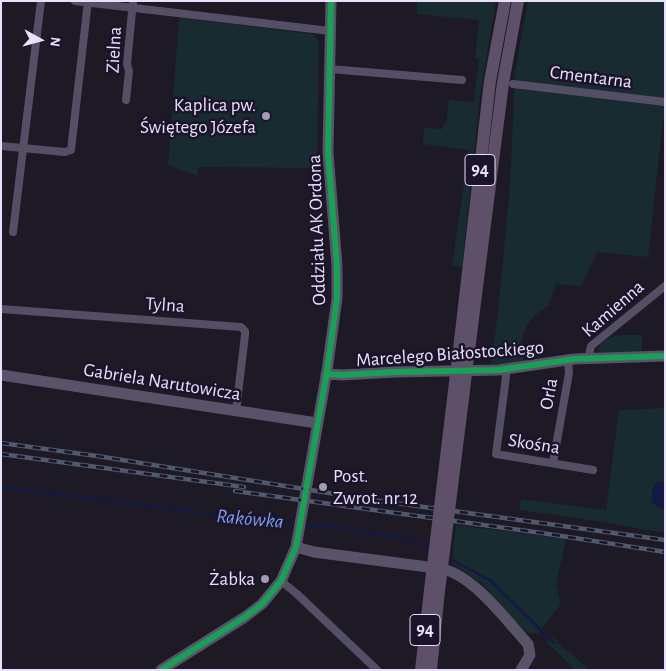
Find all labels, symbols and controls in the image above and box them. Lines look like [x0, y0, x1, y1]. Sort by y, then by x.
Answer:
north arrow [15, 15, 65, 65]
street label: Zielna [101, 26, 127, 74]
text: N [47, 36, 62, 48]
street label: Cmentarna [549, 61, 633, 93]
place label: Kaplica pw. Świętego Józefa [140, 94, 256, 138]
marker: Kaplica pw. Świętego Józefa [260, 110, 272, 122]
street label: Oddziału AK Ordona [303, 154, 331, 306]
road number: 94 [465, 154, 495, 186]
street label: Kamienna [577, 276, 649, 342]
street label: Tylna [145, 292, 185, 318]
street label: Marcelego Białostockiego [355, 336, 545, 372]
street label: Gabriela Narutowicza [82, 358, 242, 406]
street label: Orla [535, 376, 563, 412]
street label: Skośna [506, 429, 562, 459]
place label: Post. Zwrot. nr 12 [333, 465, 418, 509]
marker: Post. Zwrot. nr 12 [317, 481, 329, 493]
water label: Rakówka [215, 504, 285, 534]
place label: Żabka [209, 568, 255, 590]
marker: Żabka [259, 573, 271, 585]
road number: 94 [410, 614, 440, 646]

